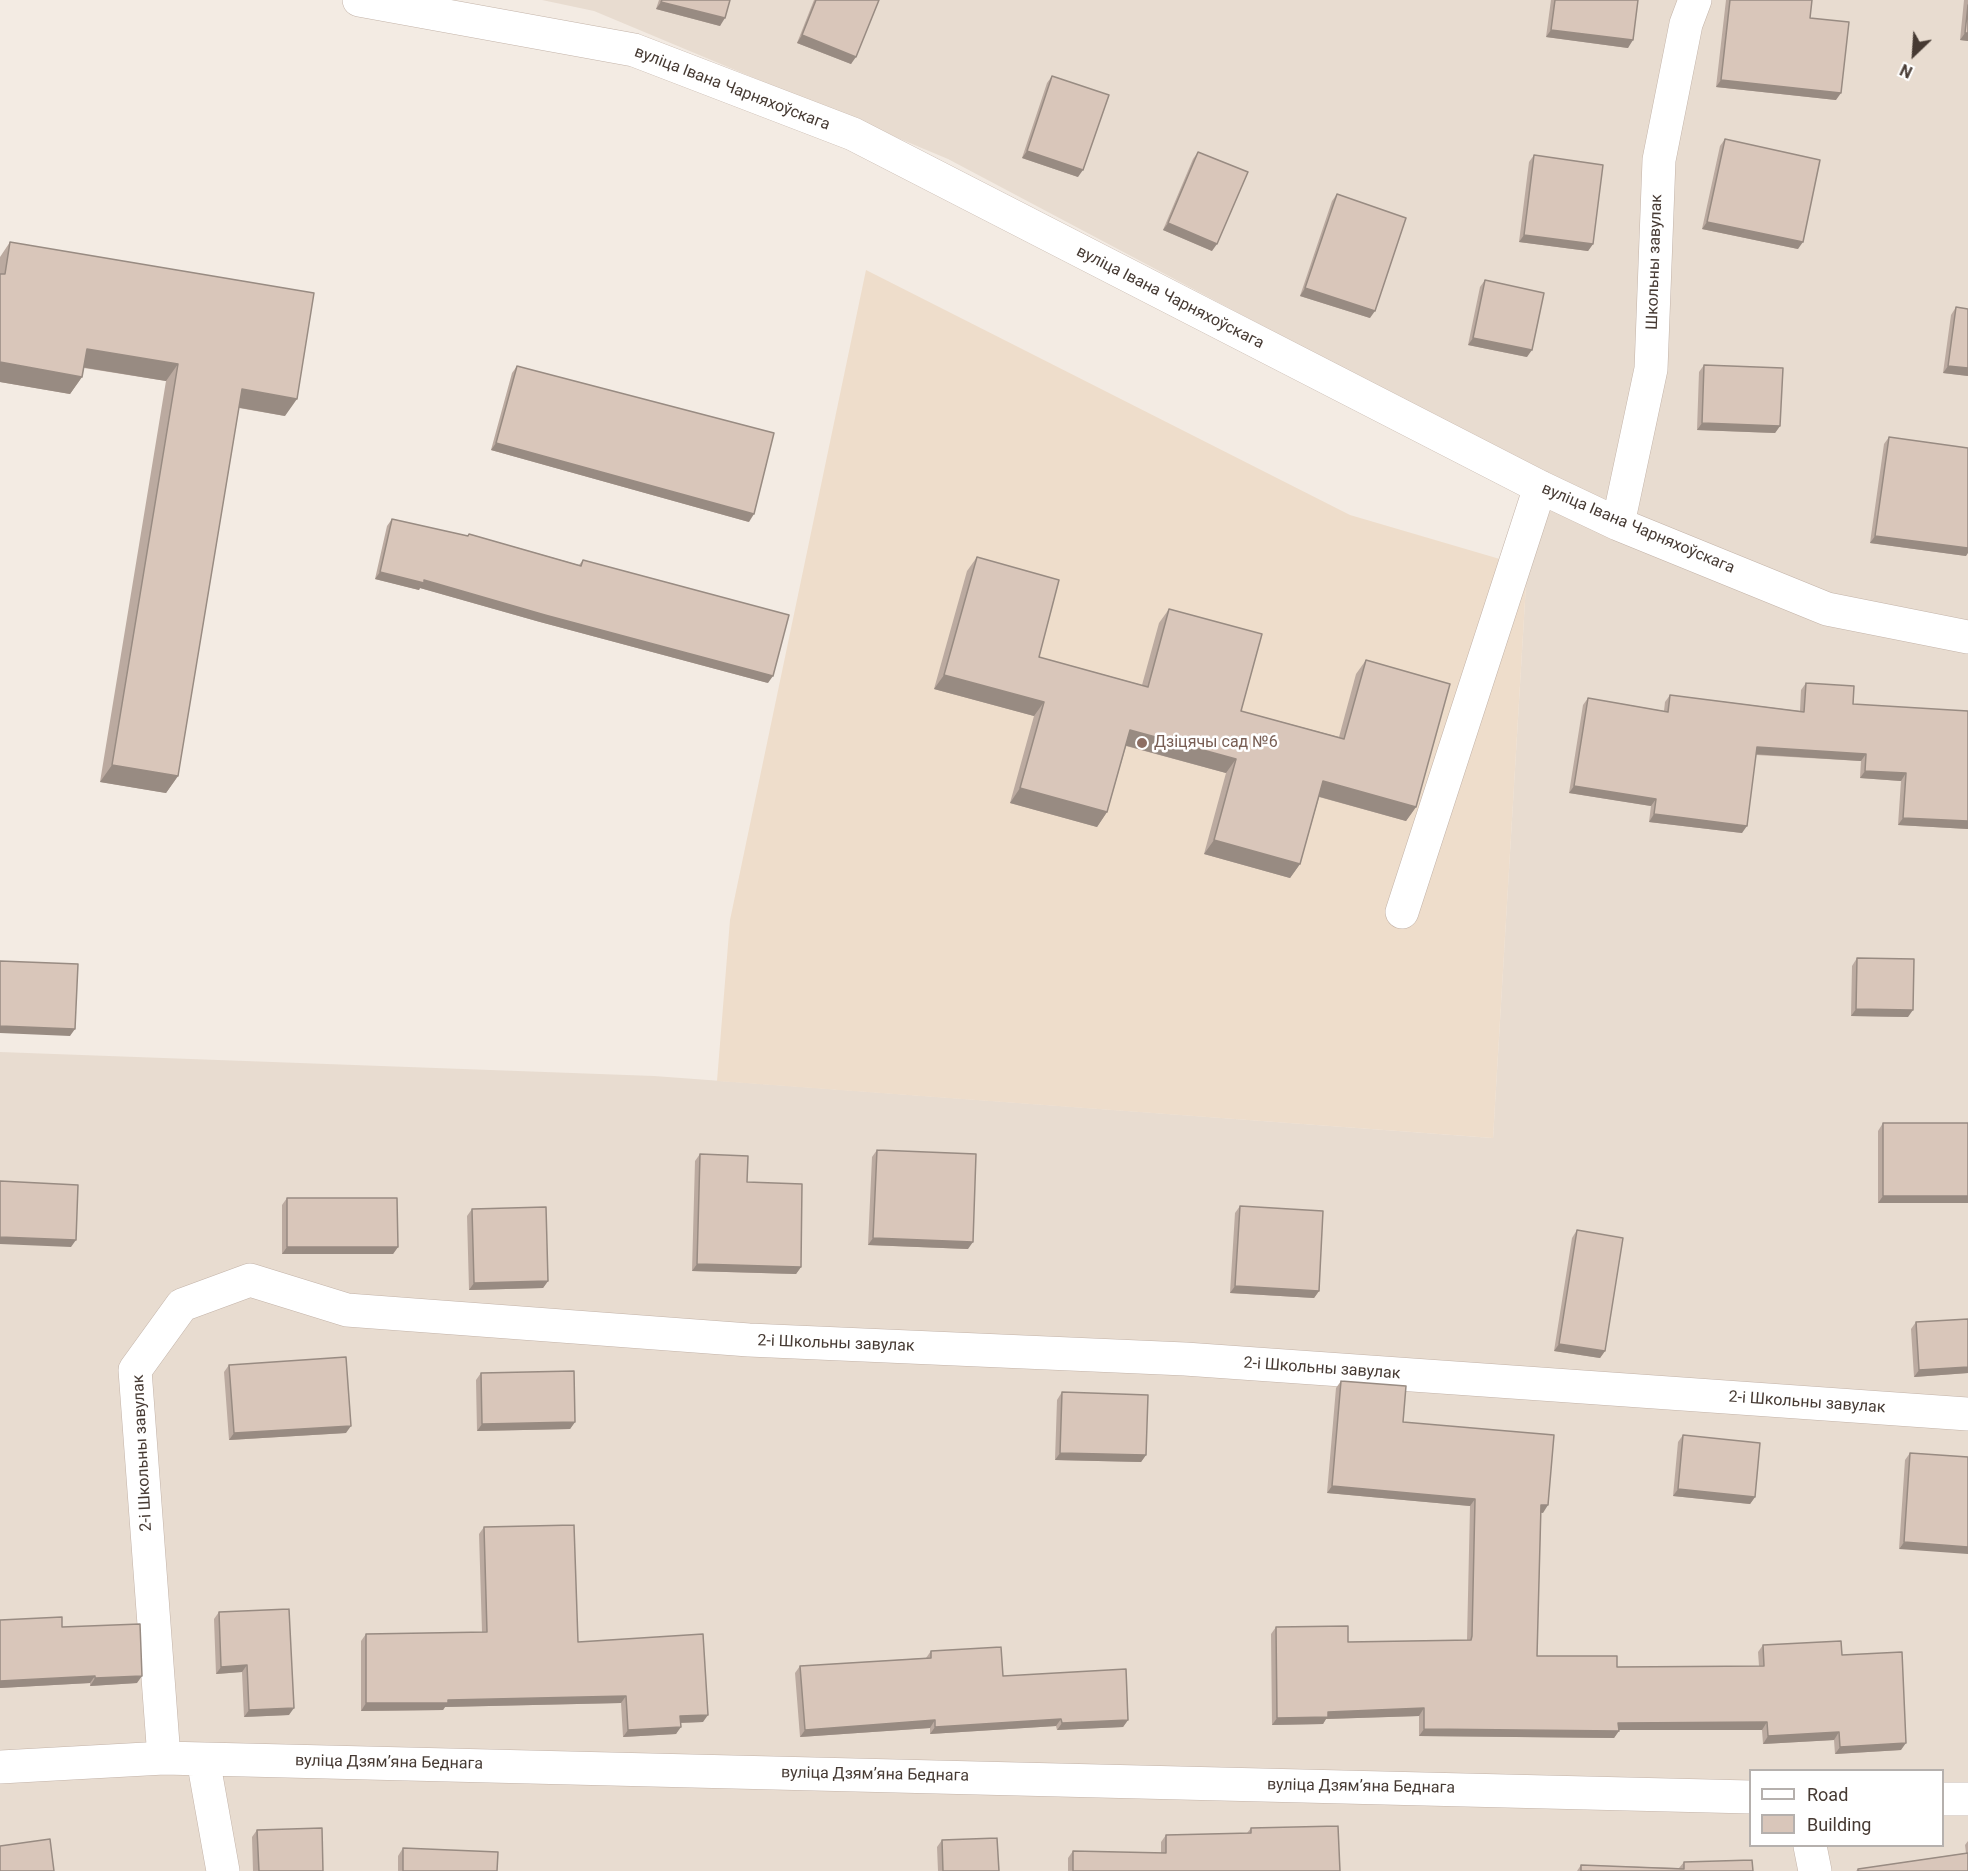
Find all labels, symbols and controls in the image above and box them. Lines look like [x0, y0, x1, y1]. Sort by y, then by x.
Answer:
north arrow [1884, 24, 1944, 84]
street label: вуліца Івана Чарняхоўскага [632, 43, 832, 135]
text: N [1897, 60, 1915, 82]
street label: Школьны завулак [1643, 194, 1667, 330]
street label: вуліца Івана Чарняхоўскага [1073, 242, 1267, 354]
street label: вуліца Івана Чарняхоўскага [1539, 480, 1737, 578]
place label: Дзіцячы сад №6 [1154, 733, 1278, 753]
marker: Дзіцячы сад №6 [1135, 736, 1149, 750]
street label: 2-і Школьны завулак [757, 1332, 915, 1356]
street label: 2-і Школьны завулак [1243, 1354, 1401, 1384]
street label: 2-і Школьны завулак [129, 1374, 157, 1532]
street label: 2-і Школьны завулак [1728, 1388, 1886, 1418]
street label: вуліца Дзямʼяна Беднага [295, 1752, 483, 1774]
street label: вуліца Дзямʼяна Беднага [781, 1764, 969, 1786]
legend [1749, 1769, 1944, 1847]
street label: вуліца Дзямʼяна Беднага [1267, 1776, 1455, 1798]
text: Road [1807, 1784, 1848, 1805]
text: Building [1807, 1814, 1871, 1835]

